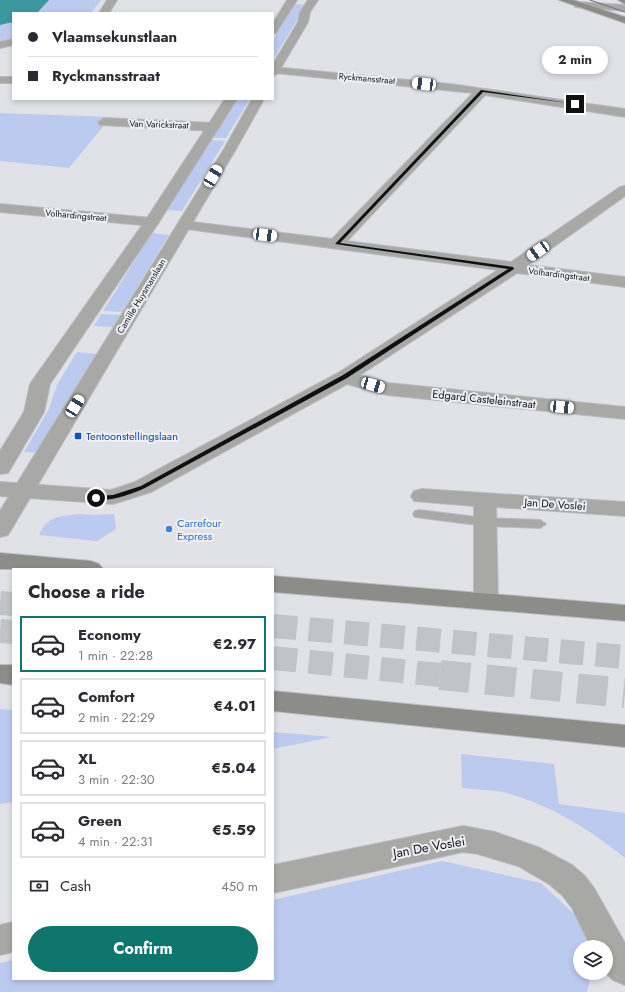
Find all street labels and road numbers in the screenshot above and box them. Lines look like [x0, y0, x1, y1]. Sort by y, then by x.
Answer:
street label: Ryckmansstraat [338, 69, 397, 87]
street label: Van Varickstraat [129, 116, 190, 132]
street label: Volhardingstraat [45, 206, 108, 224]
street label: Camille Huysmanslaan [113, 256, 169, 336]
street label: Volhardingstraat [528, 264, 591, 284]
street label: Edgard Casteleinstraat [432, 386, 537, 412]
street label: Jan De Voslei [522, 494, 586, 514]
street label: Jan De Voslei [390, 831, 466, 863]

